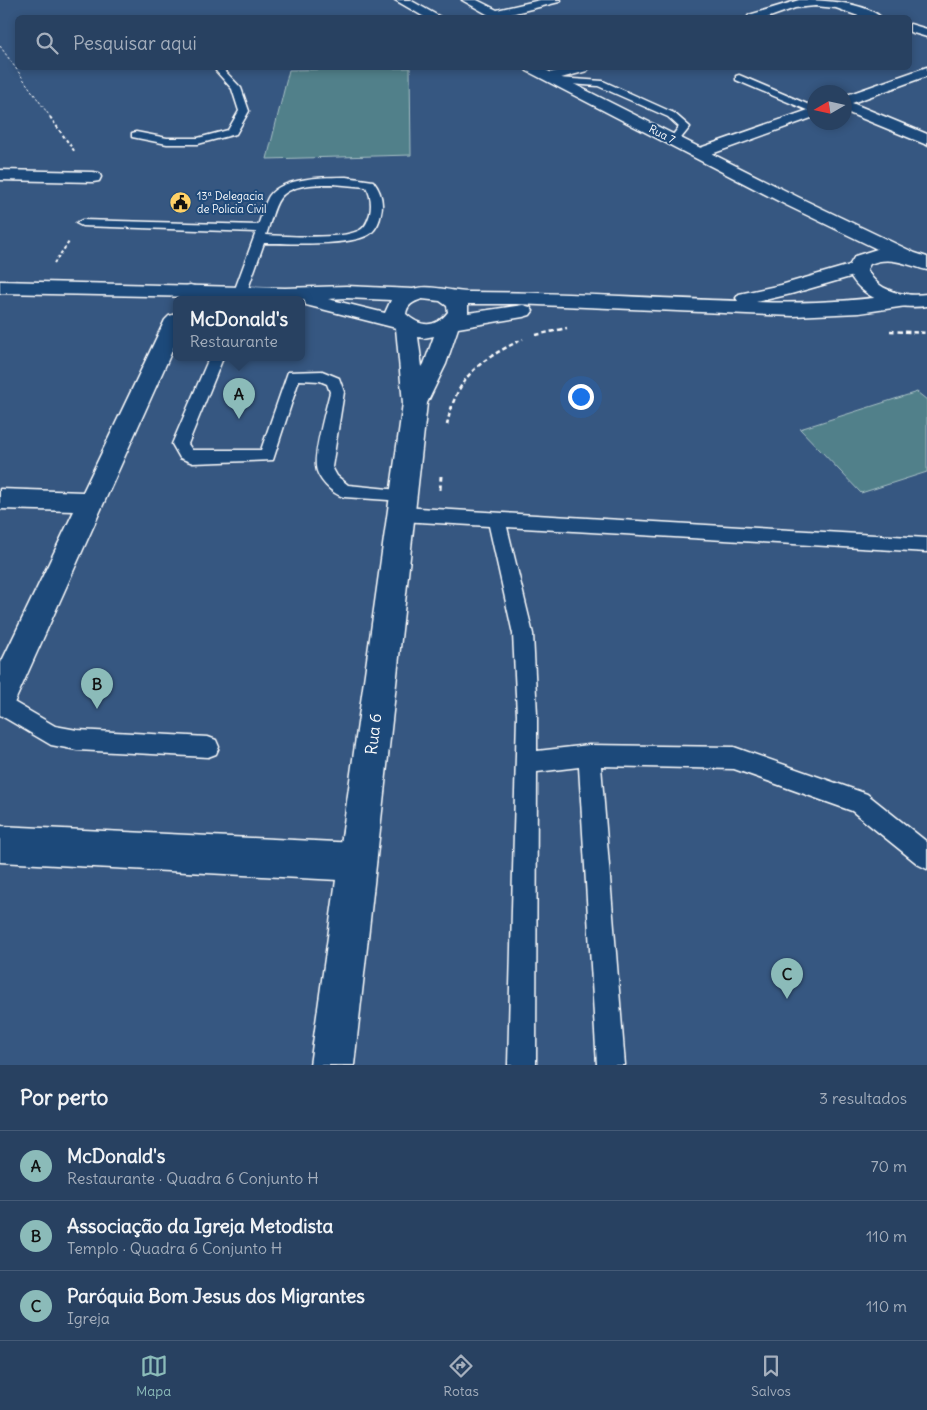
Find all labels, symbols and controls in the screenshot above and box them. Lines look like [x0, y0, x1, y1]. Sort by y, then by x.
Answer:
search box [15, 15, 912, 70]
icon: search [33, 29, 61, 57]
text: Pesquisar aqui [73, 31, 197, 55]
north arrow [807, 85, 852, 130]
street label: Rua 7 [647, 121, 678, 147]
place label: 13ª Delegacia de Policia Civil [197, 189, 266, 216]
public building icon: 13ª Delegacia de Policia Civil [169, 190, 193, 214]
popup [173, 296, 305, 361]
text: McDonald's [190, 307, 288, 331]
text: Restaurante [190, 331, 278, 351]
pin: A [223, 378, 255, 419]
your location [568, 384, 594, 410]
pin: B [81, 668, 113, 709]
street label: Rua 6 [361, 712, 385, 756]
pin: C [771, 958, 803, 999]
text: Por perto [20, 1084, 108, 1111]
text: 3 resultados [819, 1088, 907, 1108]
text: McDonald's [67, 1144, 165, 1168]
text: A [31, 1156, 41, 1176]
text: 70 m [871, 1156, 907, 1176]
text: Restaurante · Quadra 6 Conjunto H [67, 1168, 319, 1188]
text: Associação da Igreja Metodista [67, 1214, 333, 1238]
text: B [31, 1226, 41, 1246]
text: 110 m [866, 1226, 907, 1246]
text: Templo · Quadra 6 Conjunto H [67, 1238, 282, 1258]
text: Paróquia Bom Jesus dos Migrantes [67, 1284, 365, 1308]
text: C [31, 1296, 41, 1316]
text: 110 m [866, 1296, 907, 1316]
text: Igreja [67, 1308, 110, 1328]
tab: Mapa [136, 1352, 171, 1400]
tab: Rotas [443, 1352, 479, 1400]
tab: Salvos [751, 1352, 791, 1400]

